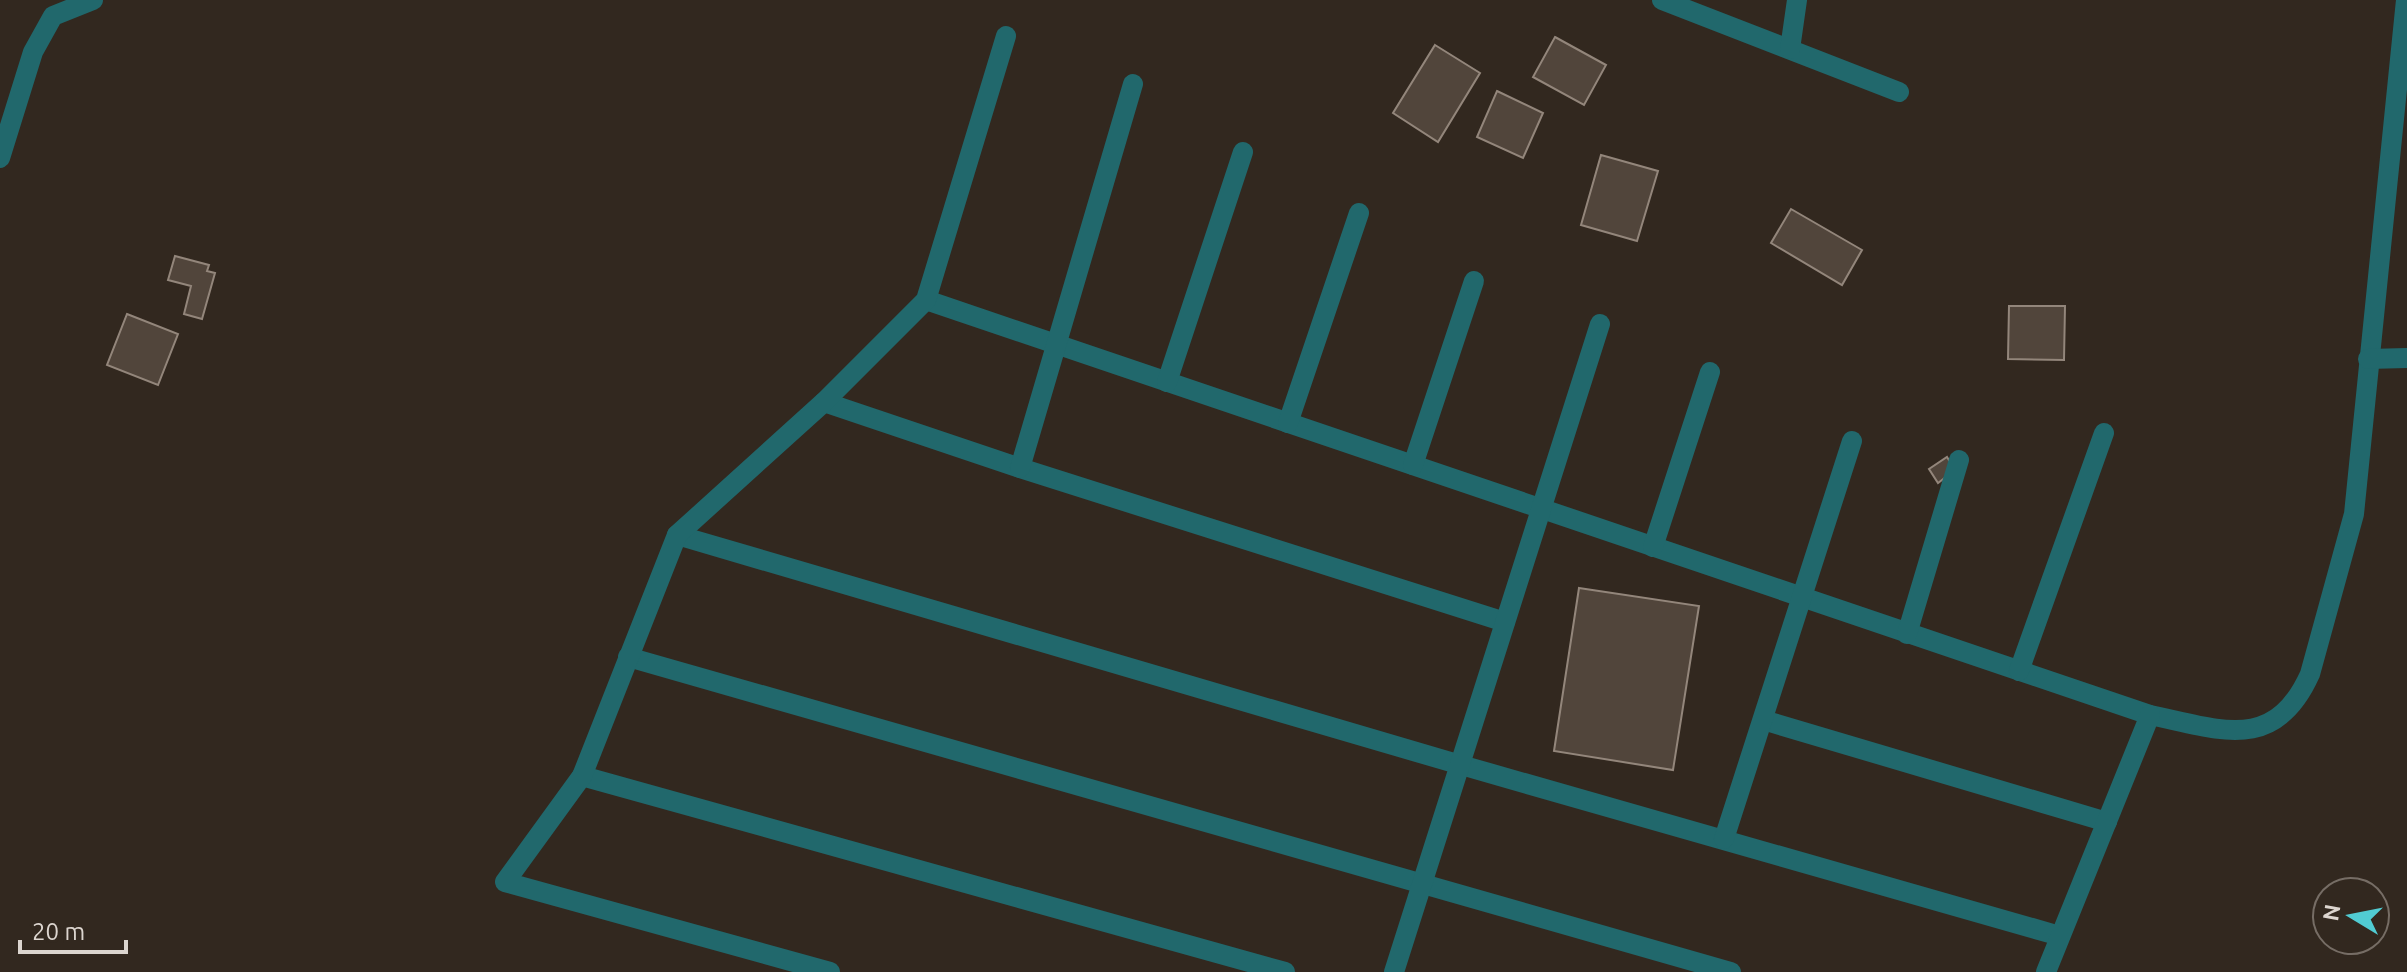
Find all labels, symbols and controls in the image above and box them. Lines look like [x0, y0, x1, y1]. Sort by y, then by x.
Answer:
north arrow [2311, 876, 2391, 956]
text: N [2317, 902, 2345, 923]
scale bar [20, 904, 126, 954]
text: 20 m [32, 918, 85, 945]

